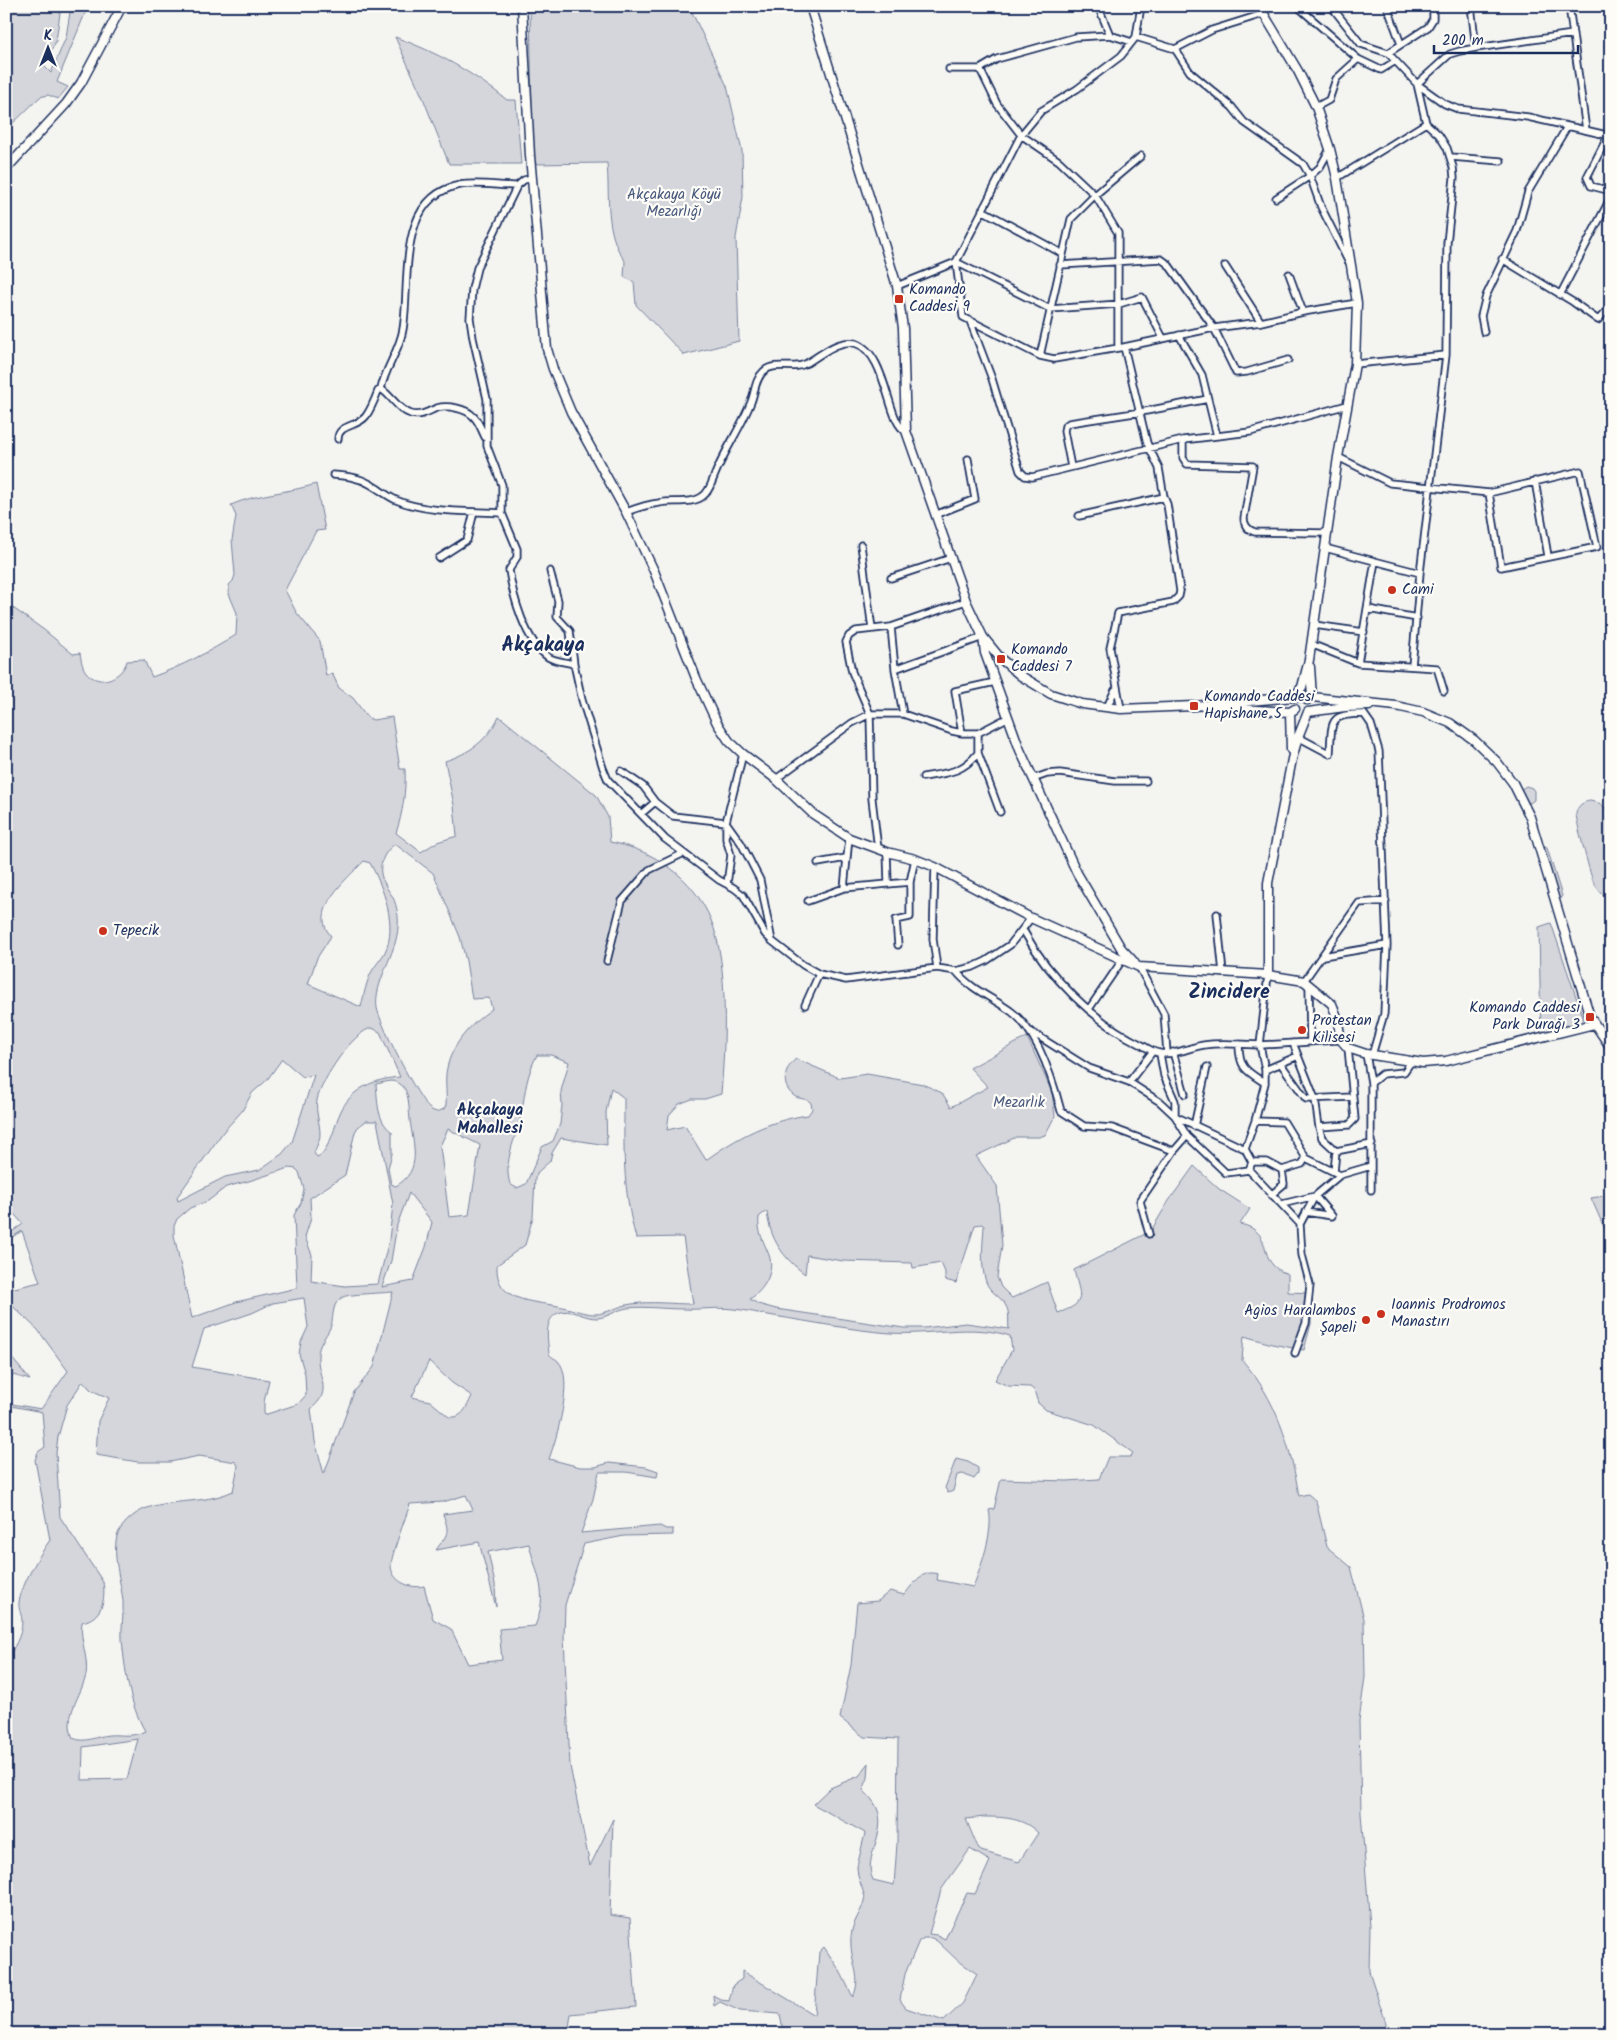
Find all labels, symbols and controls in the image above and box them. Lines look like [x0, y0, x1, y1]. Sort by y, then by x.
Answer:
north arrow [22, 22, 72, 72]
scale bar [1434, 22, 1578, 54]
text: K [44, 25, 53, 47]
text: 200 m [1442, 29, 1484, 53]
park label: Akçakaya Köyü Mezarlığı [627, 183, 721, 224]
place label: Komando Caddesi 9 [909, 278, 971, 319]
marker: Komando Caddesi 9 [893, 293, 905, 305]
place label: Cami [1402, 578, 1435, 602]
marker: Cami [1386, 584, 1398, 596]
district label: Akçakaya [501, 630, 585, 662]
place label: Komando Caddesi 7 [1011, 638, 1073, 679]
marker: Komando Caddesi 7 [995, 653, 1007, 665]
place label: Komando Caddesi Hapishane 5 [1204, 685, 1316, 726]
marker: Komando Caddesi Hapishane 5 [1188, 700, 1200, 712]
place label: Tepecik [113, 919, 160, 943]
marker: Tepecik [97, 925, 109, 937]
district label: Zincidere [1188, 977, 1270, 1009]
place label: Komando Caddesi Park Durağı 3 [1469, 996, 1581, 1037]
place label: Protestan Kilisesi [1312, 1009, 1372, 1050]
marker: Komando Caddesi Park Durağı 3 [1584, 1011, 1596, 1023]
marker: Protestan Kilisesi [1296, 1024, 1308, 1036]
park label: Mezarlık [993, 1091, 1046, 1115]
district label: Akçakaya Mahallesi [457, 1098, 524, 1141]
place label: Ioannis Prodromos Manastırı [1391, 1293, 1506, 1334]
place label: Agios Haralambos Şapeli [1244, 1299, 1357, 1340]
marker: Ioannis Prodromos Manastırı [1375, 1308, 1387, 1320]
marker: Agios Haralambos Şapeli [1360, 1314, 1372, 1326]

